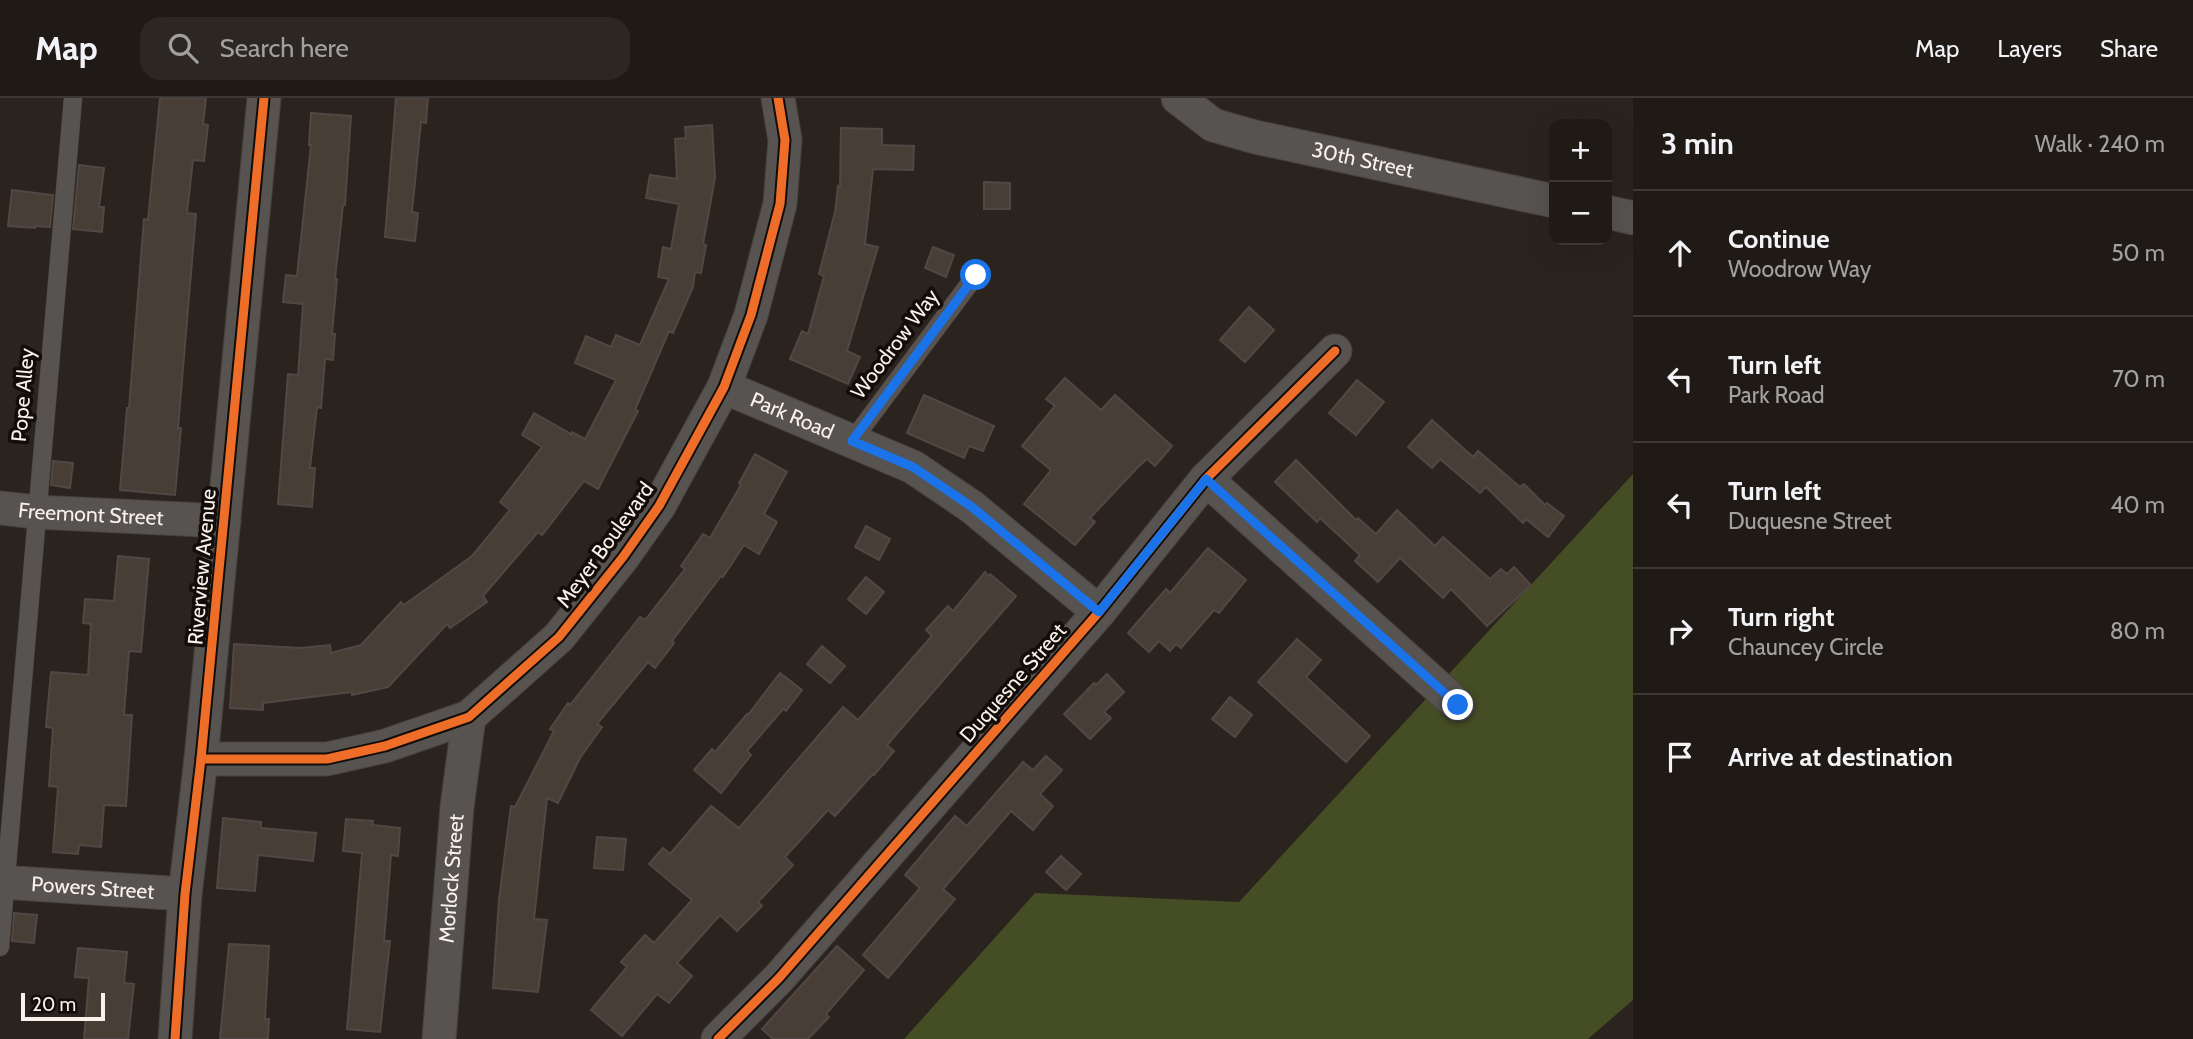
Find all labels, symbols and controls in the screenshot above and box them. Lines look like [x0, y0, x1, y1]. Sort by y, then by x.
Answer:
search box [140, 17, 630, 80]
text: Map [35, 28, 98, 68]
icon: search [164, 29, 202, 67]
text: Search here [220, 32, 349, 64]
text: Map [1915, 34, 1959, 63]
text: Layers [1997, 34, 2062, 63]
text: Share [2100, 34, 2158, 63]
map controls [1549, 119, 1612, 245]
button: + [1549, 119, 1612, 182]
text: 3 min [1661, 125, 1734, 162]
text: Walk · 240 m [2035, 130, 2165, 158]
street label: 30th Street [1310, 137, 1416, 183]
button: − [1549, 182, 1612, 245]
text: Continue [1728, 223, 1830, 255]
icon: ahead [1661, 234, 1699, 272]
text: 50 m [2111, 239, 2165, 267]
text: Woodrow Way [1728, 255, 1871, 283]
route start [960, 259, 991, 290]
street label: Woodrow Way [845, 284, 944, 403]
street label: Pope Alley [6, 346, 39, 443]
text: Turn left [1728, 349, 1821, 381]
icon: left [1661, 360, 1699, 398]
text: 70 m [2112, 365, 2165, 393]
text: Park Road [1728, 381, 1825, 409]
street label: Park Road [747, 387, 838, 444]
text: Turn left [1728, 475, 1821, 507]
street label: Meyer Boulevard [551, 477, 658, 612]
icon: left [1661, 486, 1699, 524]
street label: Riverview Avenue [182, 488, 221, 646]
text: 40 m [2110, 491, 2165, 519]
street label: Freemont Street [17, 497, 164, 530]
text: Duquesne Street [1728, 507, 1892, 535]
text: Turn right [1728, 601, 1834, 633]
icon: right [1661, 612, 1699, 650]
text: 80 m [2110, 617, 2165, 645]
street label: Duquesne Street [954, 618, 1071, 747]
text: Chauncey Circle [1728, 633, 1884, 661]
route end [1442, 689, 1473, 720]
icon: arrive [1661, 738, 1699, 776]
text: Arrive at destination [1728, 741, 1953, 773]
street label: Morlock Street [433, 813, 468, 944]
street label: Powers Street [31, 871, 155, 904]
scale bar [21, 990, 105, 1022]
text: 20 m [32, 993, 76, 1016]

